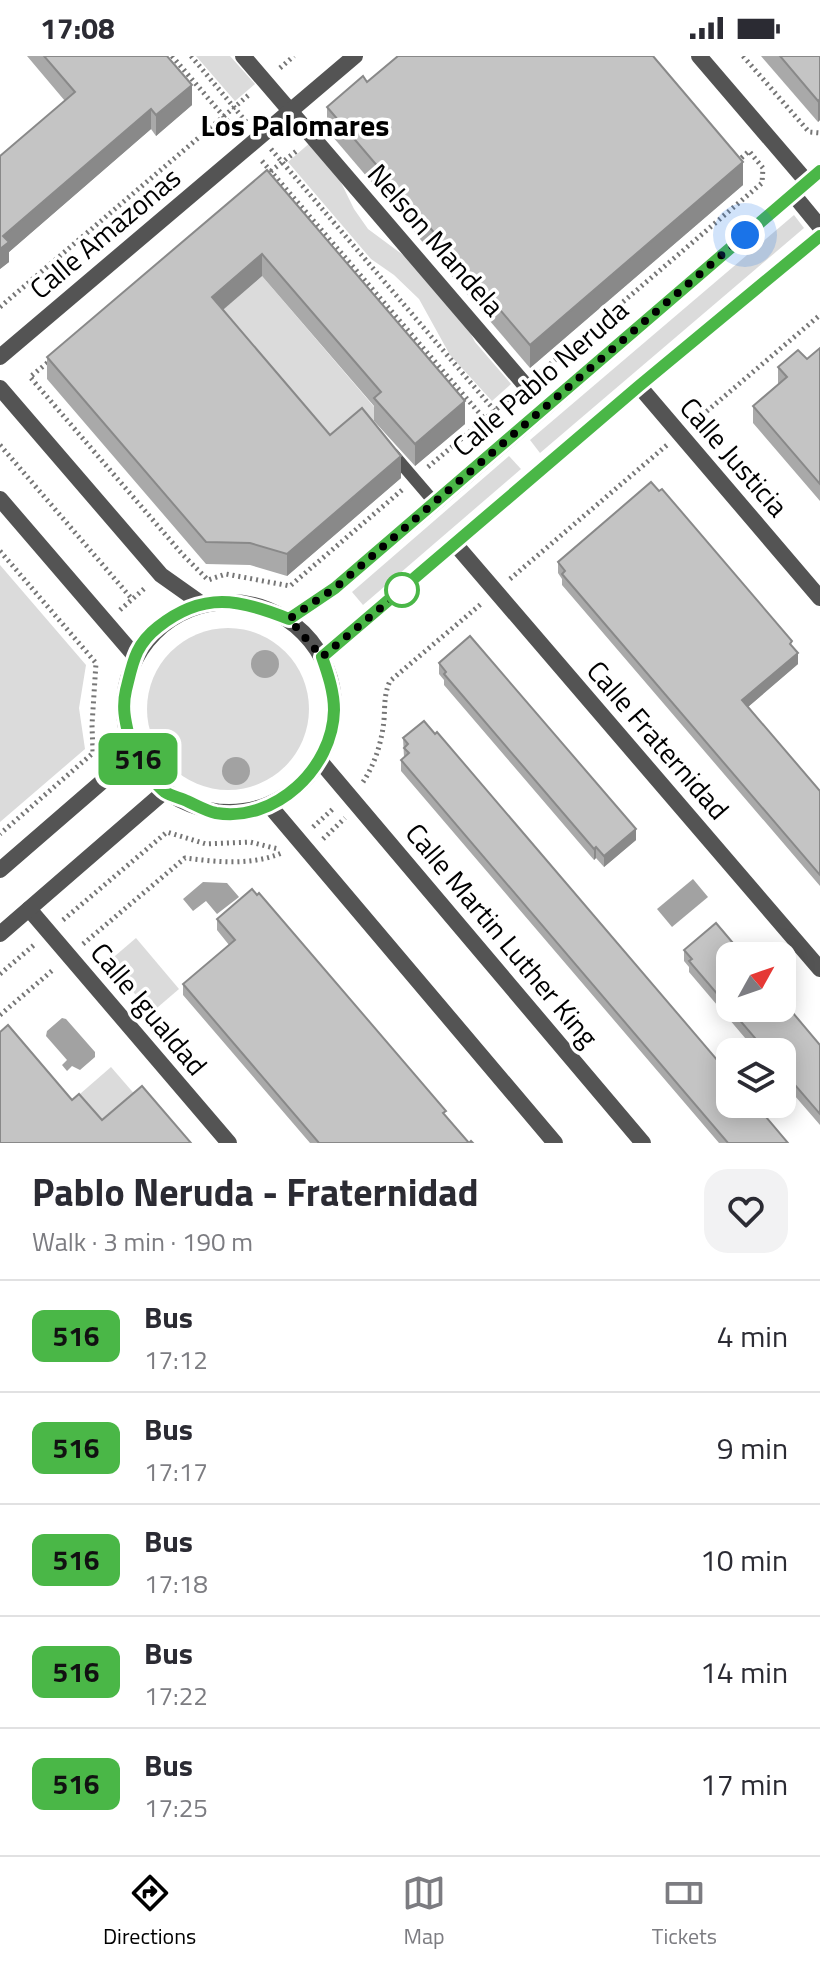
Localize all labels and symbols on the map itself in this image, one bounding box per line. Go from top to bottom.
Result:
district label: Los Palomares [201,102,389,148]
street label: Nelson Mandela [358,154,515,326]
street label: Calle Amazonas [20,156,190,309]
your location [725,215,765,255]
street label: Calle Pablo Neruda [442,289,637,466]
street label: Calle Justicia [670,387,799,526]
unlabelled marker [385,573,419,607]
street label: Calle Fraternidad [577,651,740,829]
line badge: 516 [92,733,184,785]
street label: Calle Martin Luther King [395,813,609,1056]
street label: Calle Igualdad [81,933,218,1085]
north arrow [716,942,796,1022]

